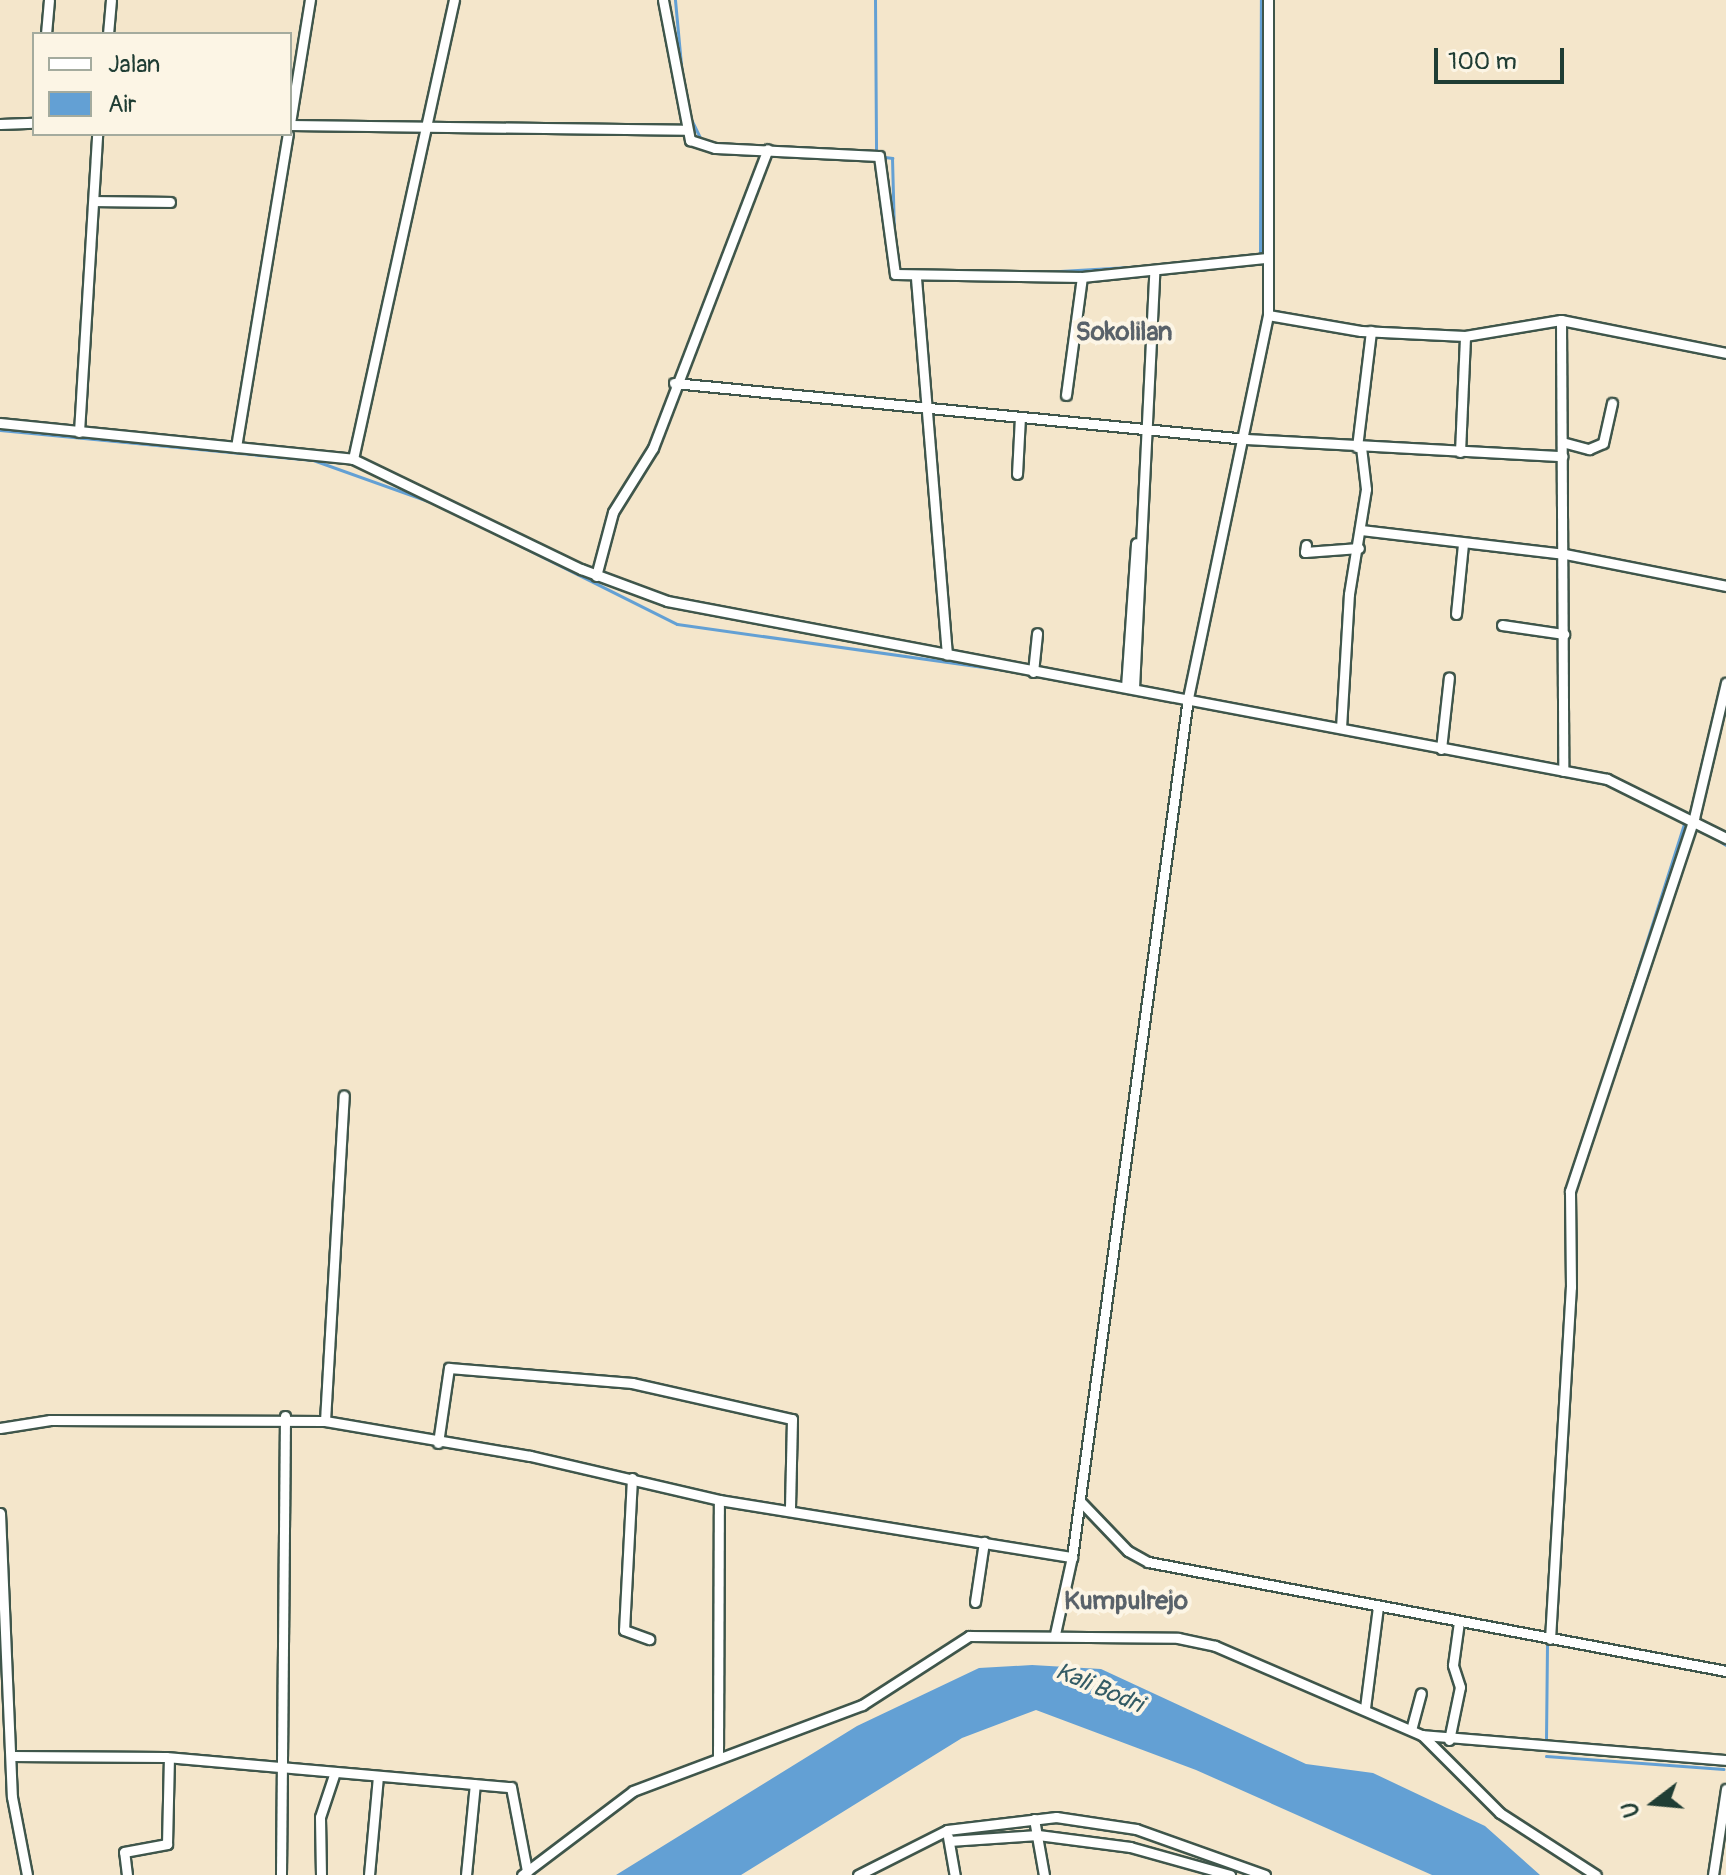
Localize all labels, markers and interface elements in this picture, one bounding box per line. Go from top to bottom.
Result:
legend [32,32,292,136]
scale bar [1438,32,1568,82]
text: 100 m [1448,47,1517,76]
text: Jalan [108,50,160,79]
text: Air [108,90,136,119]
district label: Sokolilan [1076,317,1172,349]
district label: Kumpulrejo [1064,1586,1188,1618]
water label: Kali Bodri [1051,1657,1147,1719]
north arrow [1614,1763,1694,1843]
text: U [1615,1799,1646,1820]

